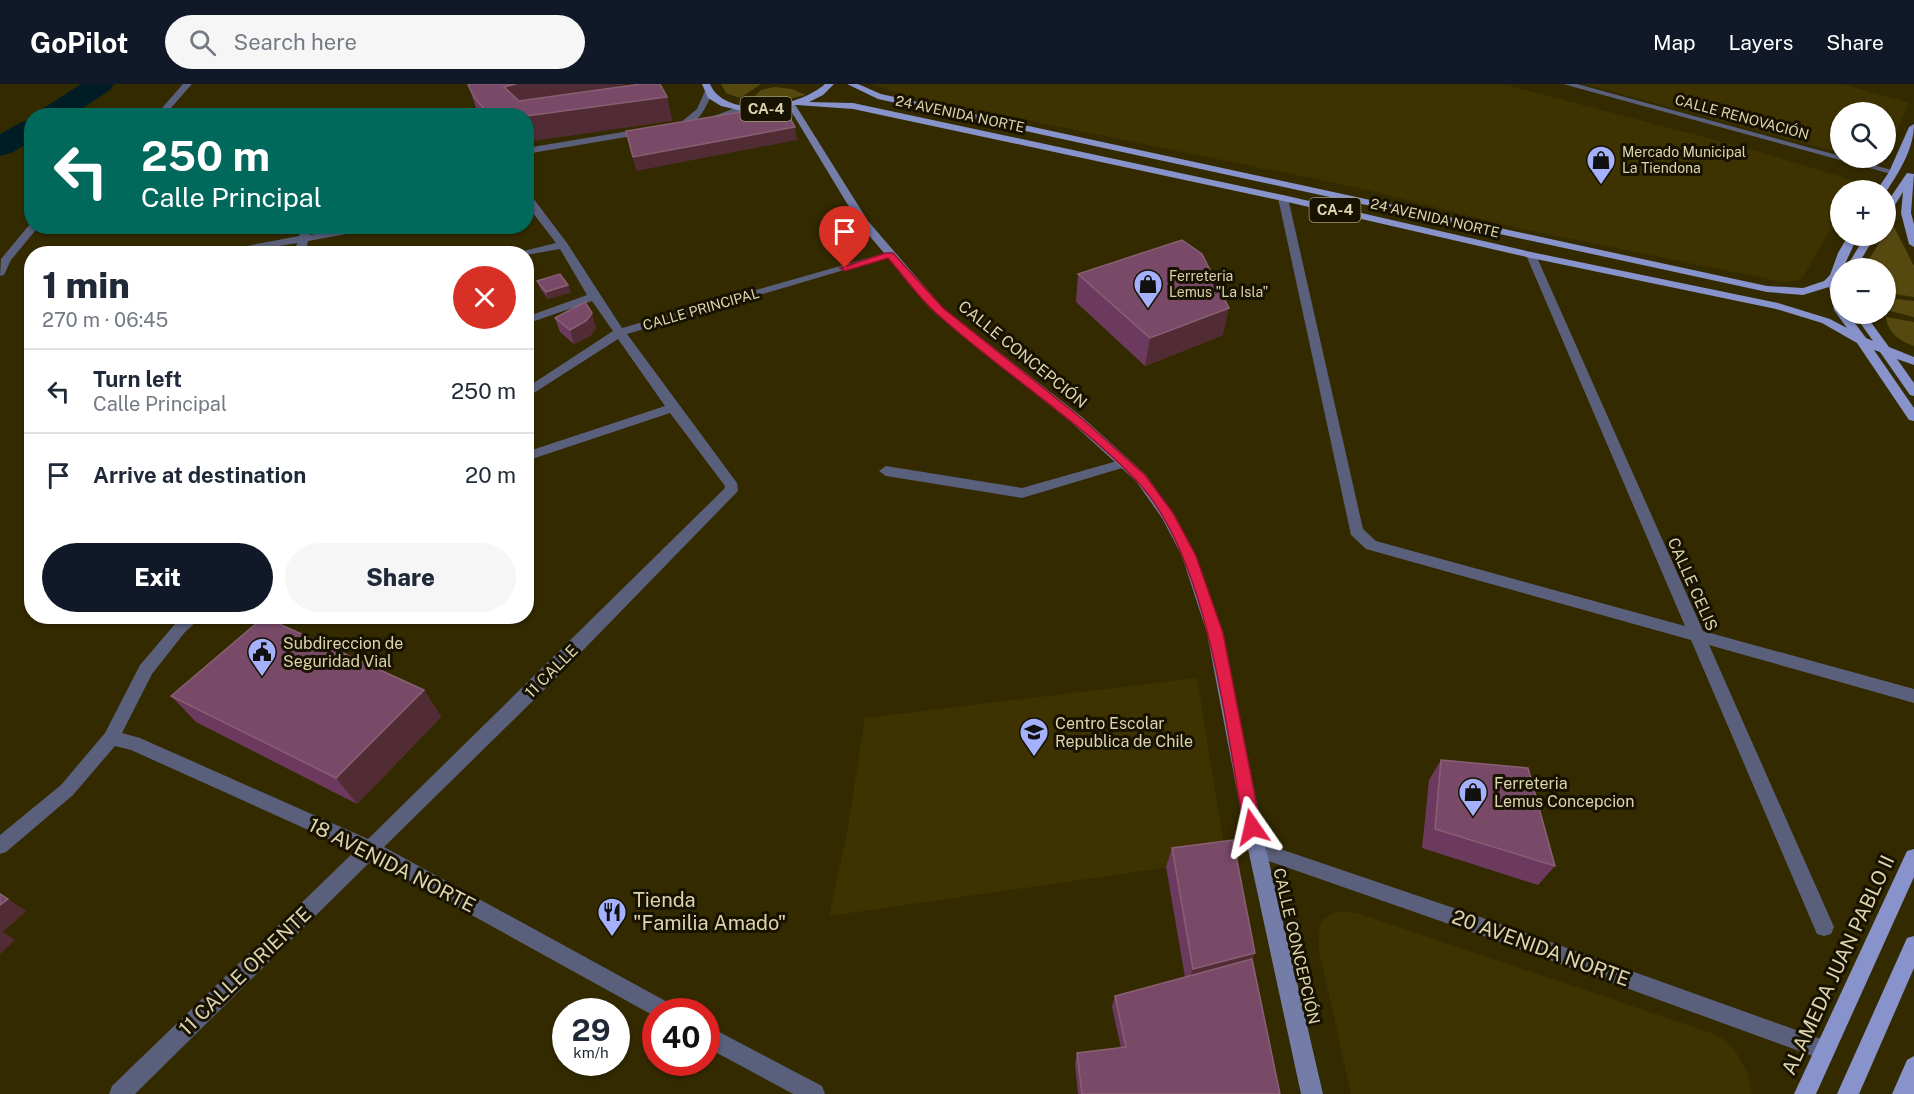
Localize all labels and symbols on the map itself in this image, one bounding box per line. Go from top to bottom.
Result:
street label: CALLE RENOVACIÓN [1673,89,1811,143]
street label: 24 AVENIDA NORTE [894,93,1026,135]
road number: CA-4 [740,97,792,121]
shop icon: Mercado Municipal La Tiendona [1585,144,1617,186]
place label: Mercado Municipal La Tiendona [1622,144,1746,176]
street label: 24 AVENIDA NORTE [1369,195,1501,241]
road number: CA-4 [1310,198,1360,222]
pin [819,206,870,268]
shop icon: Ferreteria Lemus "La Isla" [1132,268,1164,310]
place label: Ferreteria Lemus "La Isla" [1169,268,1269,300]
street label: CALLE PRINCIPAL [641,285,761,333]
street label: CALLE CONCEPCIÓN [955,296,1091,412]
street label: CALLE CELIS [1664,535,1722,634]
place label: Subdireccion de Seguridad Vial [283,634,403,671]
public building icon: Subdireccion de Seguridad Vial [246,636,278,678]
street label: 11 CALLE [521,641,582,702]
place label: Centro Escolar Republica de Chile [1055,714,1193,751]
school or university icon: Centro Escolar Republica de Chile [1018,716,1050,758]
place label: Ferreteria Lemus Concepcion [1494,774,1634,811]
shop icon: Ferreteria Lemus Concepcion [1457,776,1489,818]
position arrow [1220,795,1284,859]
street label: 18 AVENIDA NORTE [304,812,480,918]
street label: ALAMEDA JUAN PABLO II [1777,851,1899,1079]
street label: CALLE CONCEPCIÓN [1269,866,1325,1026]
place label: Tienda "Familia Amado" [633,888,786,935]
restaurant icon: Tienda "Familia Amado" [596,896,628,938]
street label: 11 CALLE ORIENTE [174,902,316,1040]
street label: 20 AVENIDA NORTE [1449,905,1633,991]
speed limit sign: 40 [642,998,720,1076]

